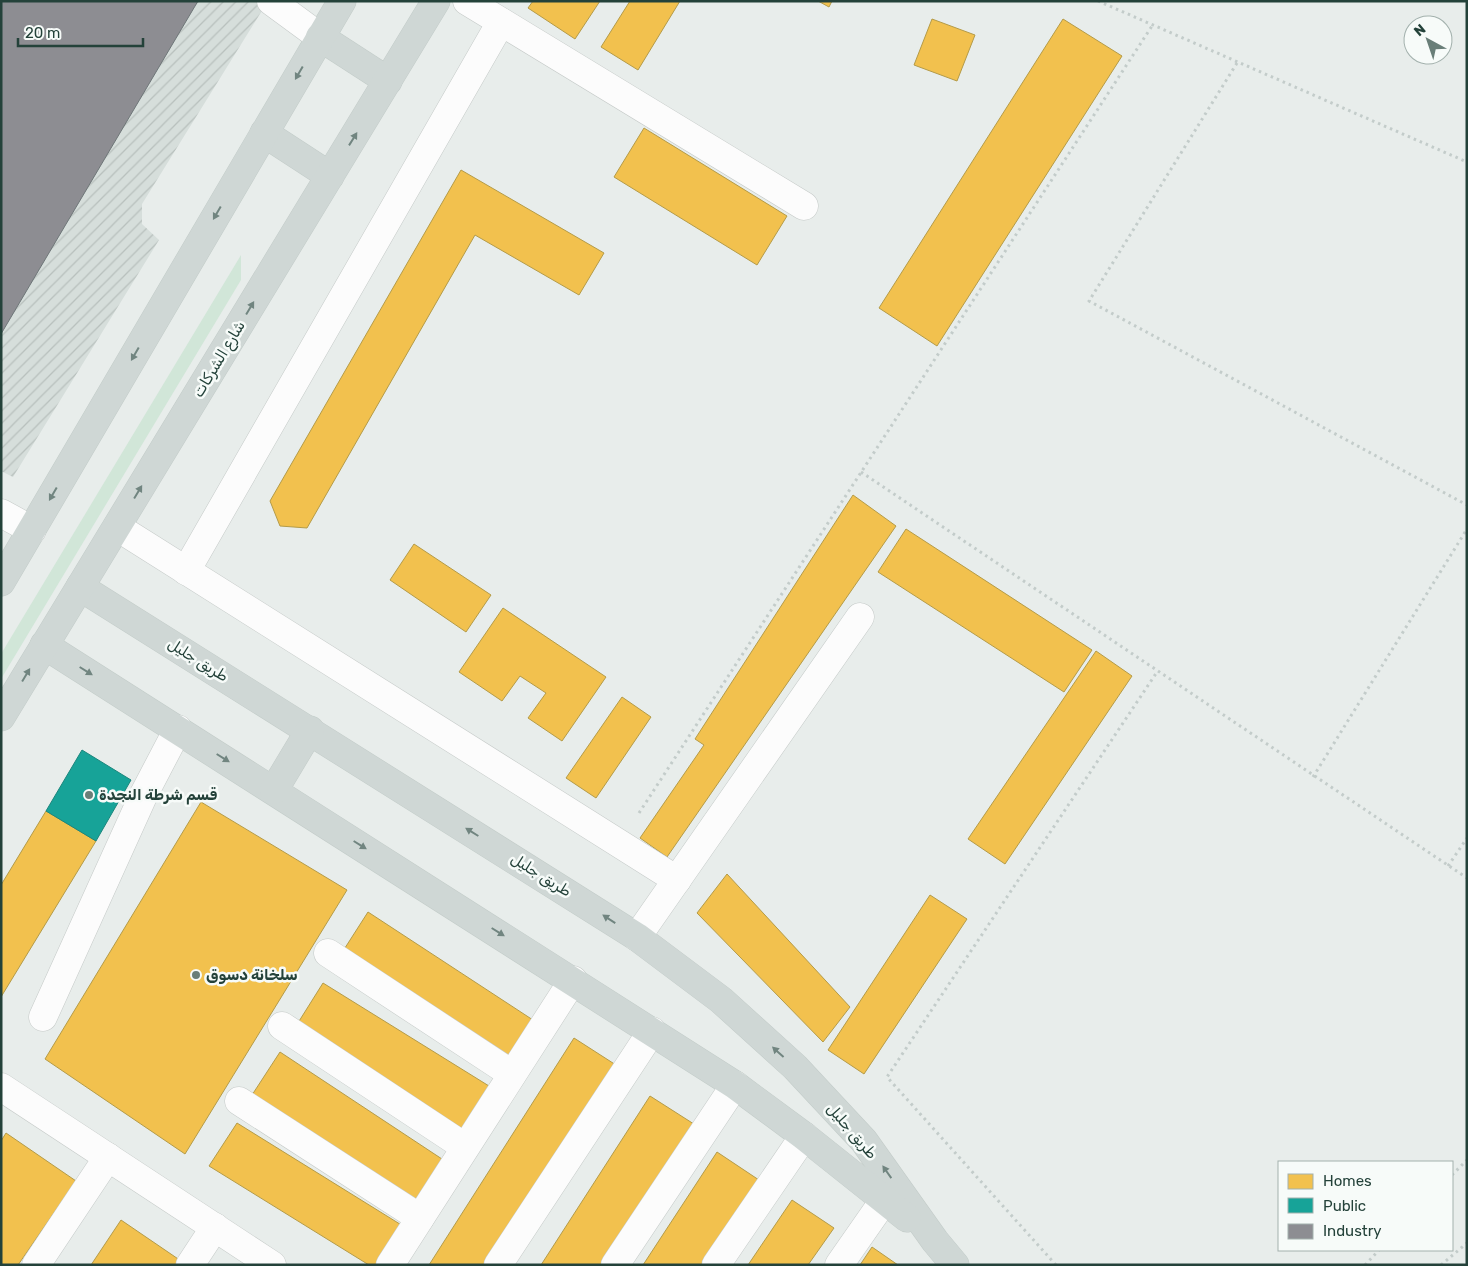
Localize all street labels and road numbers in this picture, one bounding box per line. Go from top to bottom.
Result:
street label: شارع الشركات [189,317,251,402]
street label: طريق جليل [165,634,231,686]
street label: طريق جليل [508,849,574,901]
street label: طريق جليل [823,1100,881,1162]

